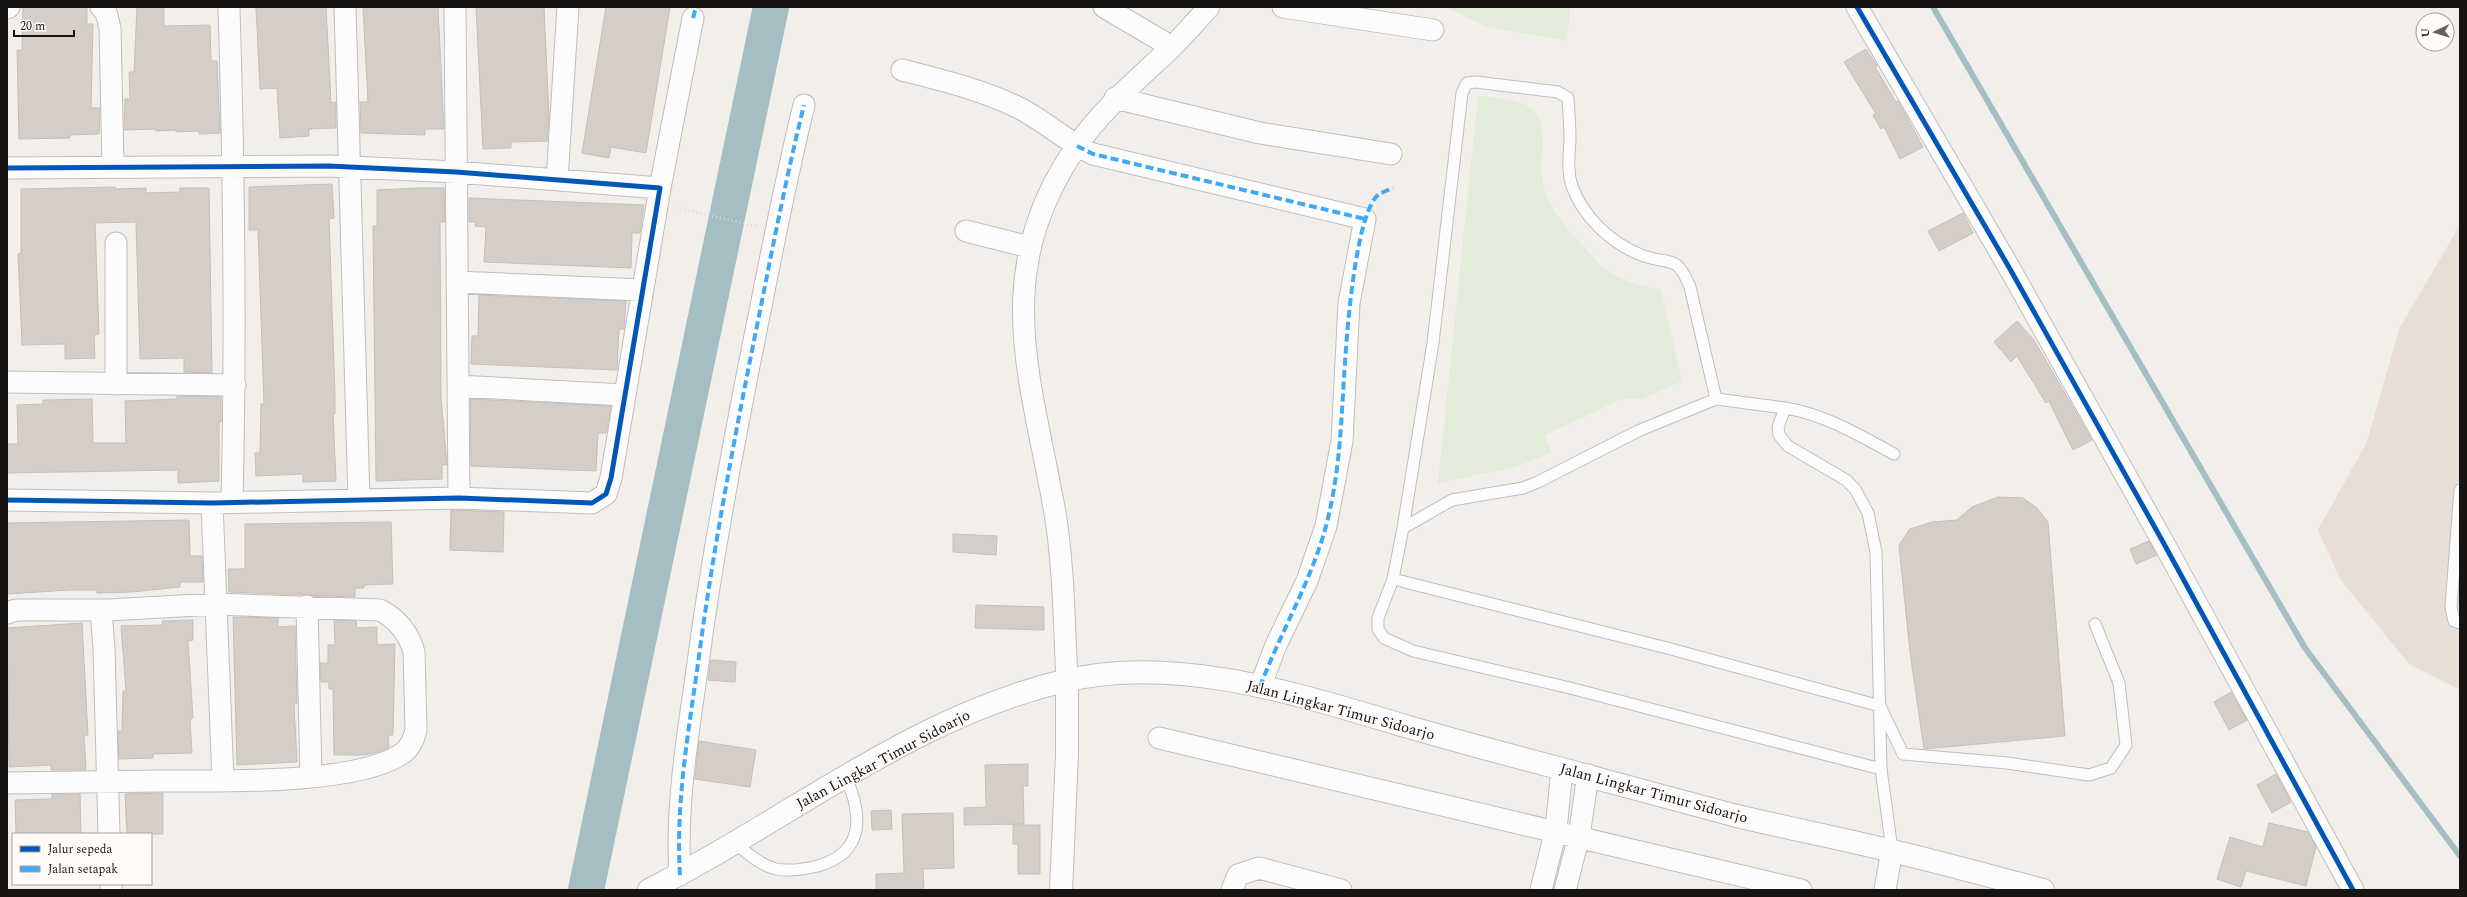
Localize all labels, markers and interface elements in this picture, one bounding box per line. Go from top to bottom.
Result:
scale bar [14,12,74,38]
north arrow [2415,12,2455,52]
text: 20 m [20,17,45,36]
text: U [2417,27,2434,38]
street label: Jalan Lingkar Timur Sidoarjo [1244,674,1438,747]
street label: Jalan Lingkar Timur Sidoarjo [792,704,974,815]
street label: Jalan Lingkar Timur Sidoarjo [1557,757,1751,830]
legend [12,833,152,885]
text: Jalur sepeda [48,840,113,859]
text: Jalan setapak [48,860,118,879]

